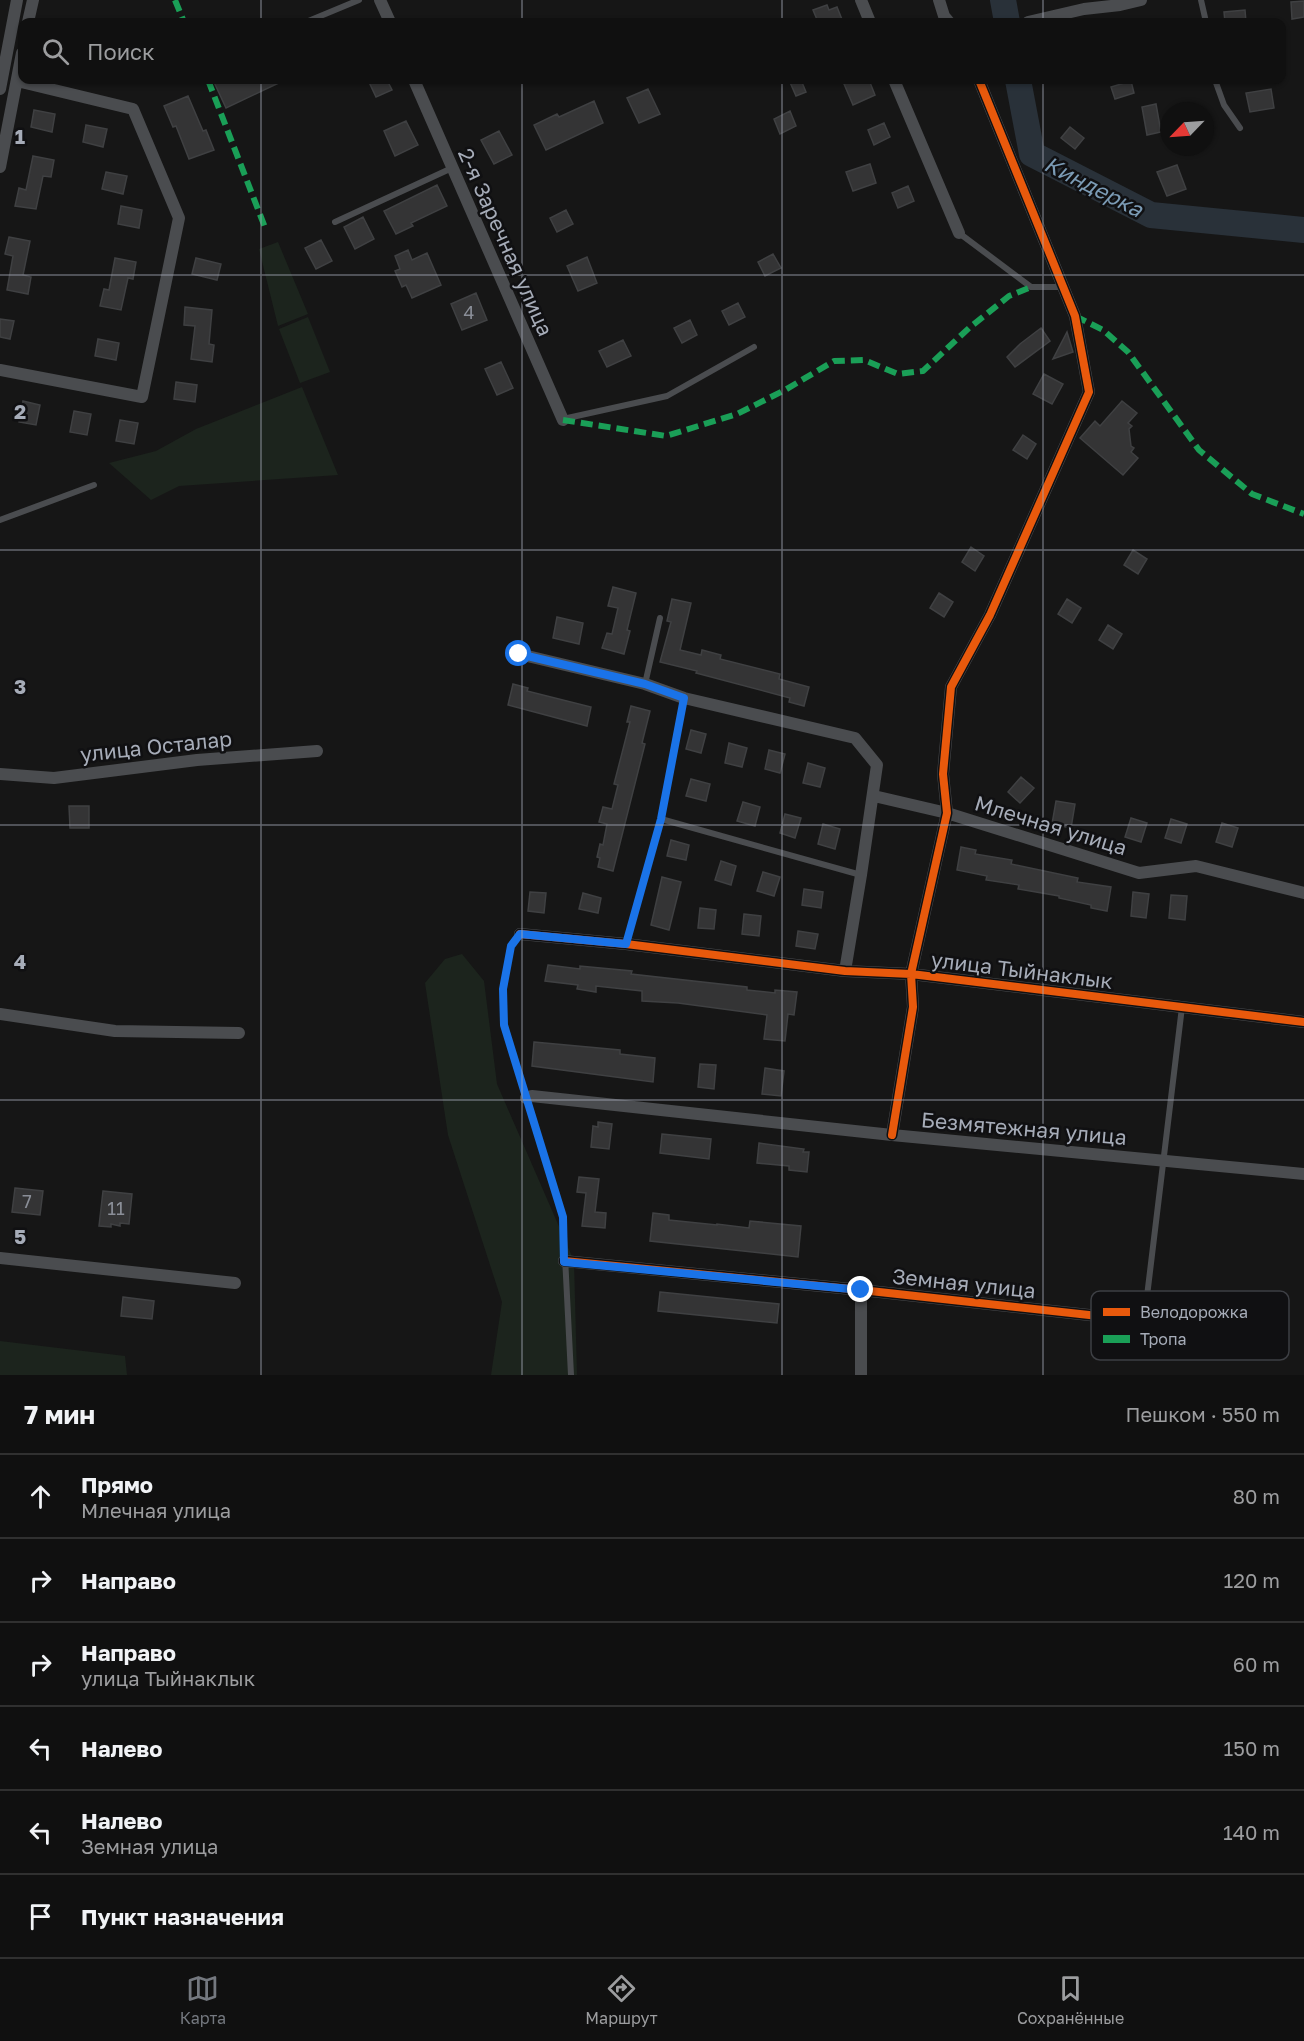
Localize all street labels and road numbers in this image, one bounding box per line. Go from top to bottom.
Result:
street label: 2-я Заречная улица [453,144,559,340]
street label: улица Осталар [79,725,233,767]
street label: Млечная улица [972,790,1130,860]
street label: улица Тыйнаклык [930,946,1114,994]
street label: Безмятежная улица [920,1106,1128,1150]
street label: Земная улица [891,1263,1037,1303]

